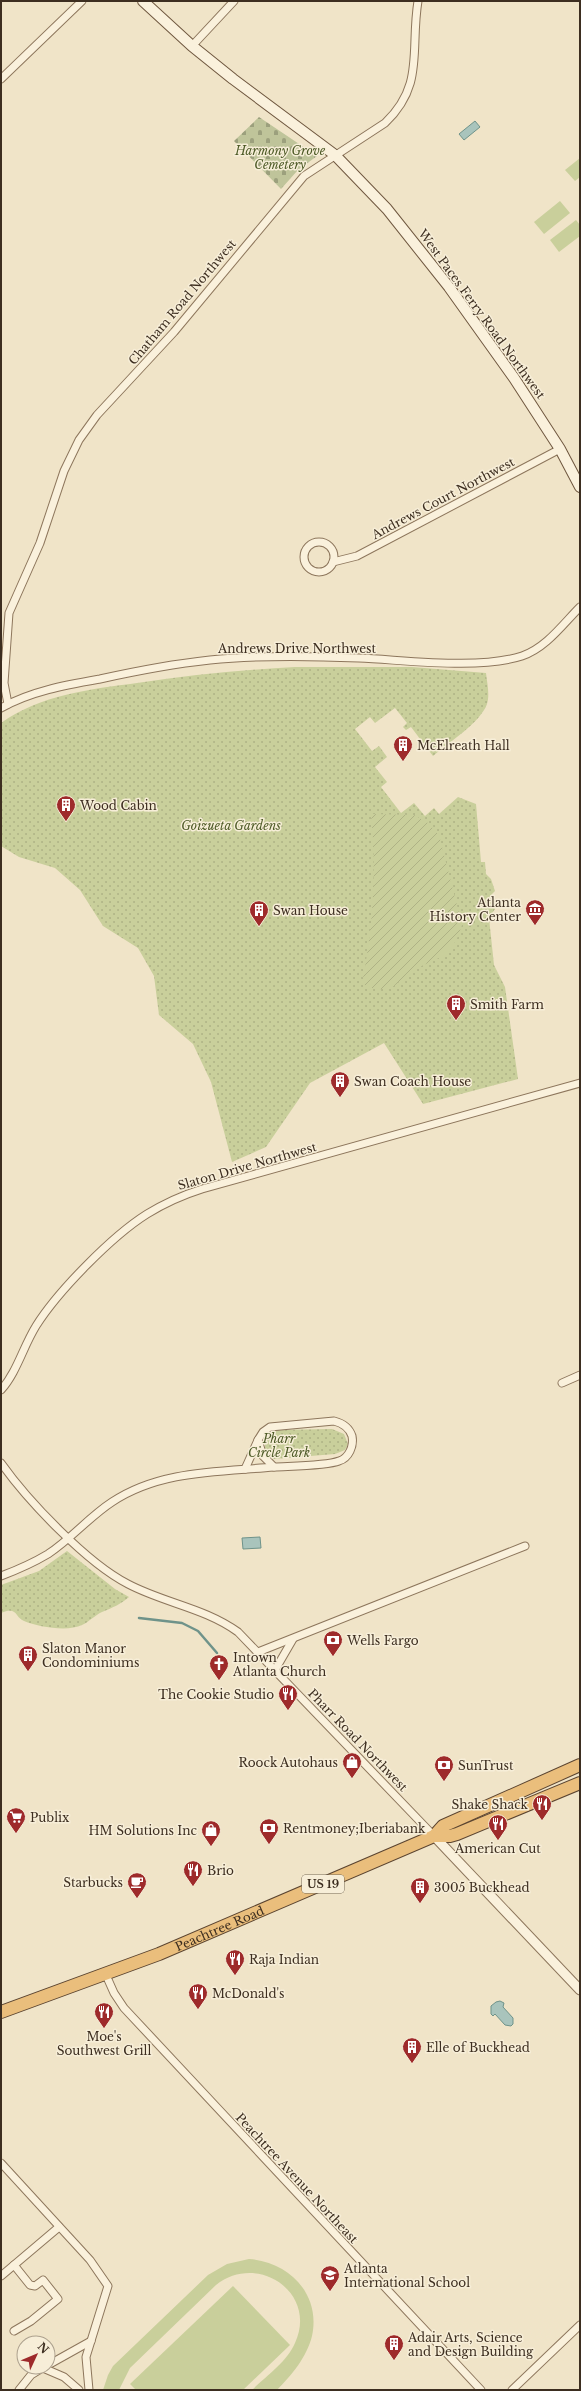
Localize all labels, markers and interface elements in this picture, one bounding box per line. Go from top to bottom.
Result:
park label: Harmony Grove Cemetery [234,143,326,172]
street label: West Paces Ferry Road Northwest [415,225,549,402]
street label: Chatham Road Northwest [125,236,239,368]
street label: Andrews Court Northwest [368,454,517,543]
street label: Andrews Drive Northwest [217,641,377,656]
building icon: McElreath Hall [392,734,414,762]
place label: McElreath Hall [417,738,510,753]
building icon: Wood Cabin [55,794,77,822]
place label: Wood Cabin [79,798,157,813]
park label: Goizueta Gardens [181,818,281,833]
place label: Atlanta History Center [430,895,521,924]
museum icon: Atlanta History Center [524,898,546,926]
building icon: Swan House [248,899,270,927]
place label: Swan House [273,903,348,918]
building icon: Smith Farm [445,993,467,1021]
place label: Smith Farm [470,997,544,1012]
building icon: Swan Coach House [329,1070,351,1098]
place label: Swan Coach House [354,1074,471,1089]
street label: Slaton Drive Northwest [176,1139,319,1193]
park label: Pharr Circle Park [248,1431,310,1460]
bank icon: Wells Fargo [322,1629,344,1657]
place label: Wells Fargo [346,1633,419,1648]
place label: Slaton Manor Condominiums [42,1641,139,1670]
building icon: Slaton Manor Condominiums [17,1644,39,1672]
place label: Intown Atlanta Church [232,1650,326,1679]
church icon: Intown Atlanta Church [208,1653,230,1681]
restaurant icon: The Cookie Studio [277,1683,299,1711]
street label: Pharr Road Northwest [305,1686,411,1795]
place label: The Cookie Studio [158,1687,274,1702]
shop icon: Roock Autohaus [341,1751,363,1779]
bank icon: SunTrust [433,1754,455,1782]
place label: Roock Autohaus [238,1755,338,1770]
place label: SunTrust [458,1758,514,1773]
restaurant icon: Shake Shack [531,1793,553,1821]
place label: Shake Shack [452,1797,529,1812]
supermarket icon: Publix [5,1806,27,1834]
place label: Publix [30,1810,70,1825]
restaurant icon: American Cut [487,1813,509,1841]
bank icon: Rentmoney;Iberiabank [258,1817,280,1845]
shop icon: HM Solutions Inc [200,1819,222,1847]
place label: Rentmoney;Iberiabank [283,1821,426,1836]
place label: HM Solutions Inc [89,1823,198,1838]
place label: American Cut [454,1841,541,1856]
restaurant icon: Brio [182,1859,204,1887]
place label: Brio [207,1863,234,1878]
cafe icon: Starbucks [126,1871,148,1899]
place label: Starbucks [63,1875,123,1890]
road number: US 19 [302,1875,344,1893]
building icon: 3005 Buckhead [409,1876,431,1904]
place label: 3005 Buckhead [434,1880,530,1895]
street label: Peachtree Road [173,1902,266,1954]
restaurant icon: Raja Indian [224,1948,246,1976]
place label: Raja Indian [249,1952,319,1967]
restaurant icon: McDonald's [187,1982,209,2010]
place label: McDonald's [212,1986,284,2001]
restaurant icon: Moe's Southwest Grill [93,2001,115,2029]
place label: Moe's Southwest Grill [57,2029,151,2058]
building icon: Elle of Buckhead [401,2036,423,2064]
place label: Elle of Buckhead [426,2040,530,2055]
street label: Peachtree Avenue Northeast [233,2110,362,2246]
place label: Atlanta International School [343,2261,470,2290]
school or university icon: Atlanta International School [319,2264,341,2292]
place label: Adair Arts, Science and Design Building [407,2330,534,2359]
building icon: Adair Arts, Science and Design Building [383,2333,405,2361]
north arrow [16,2335,56,2375]
text: N [35,2339,52,2357]

